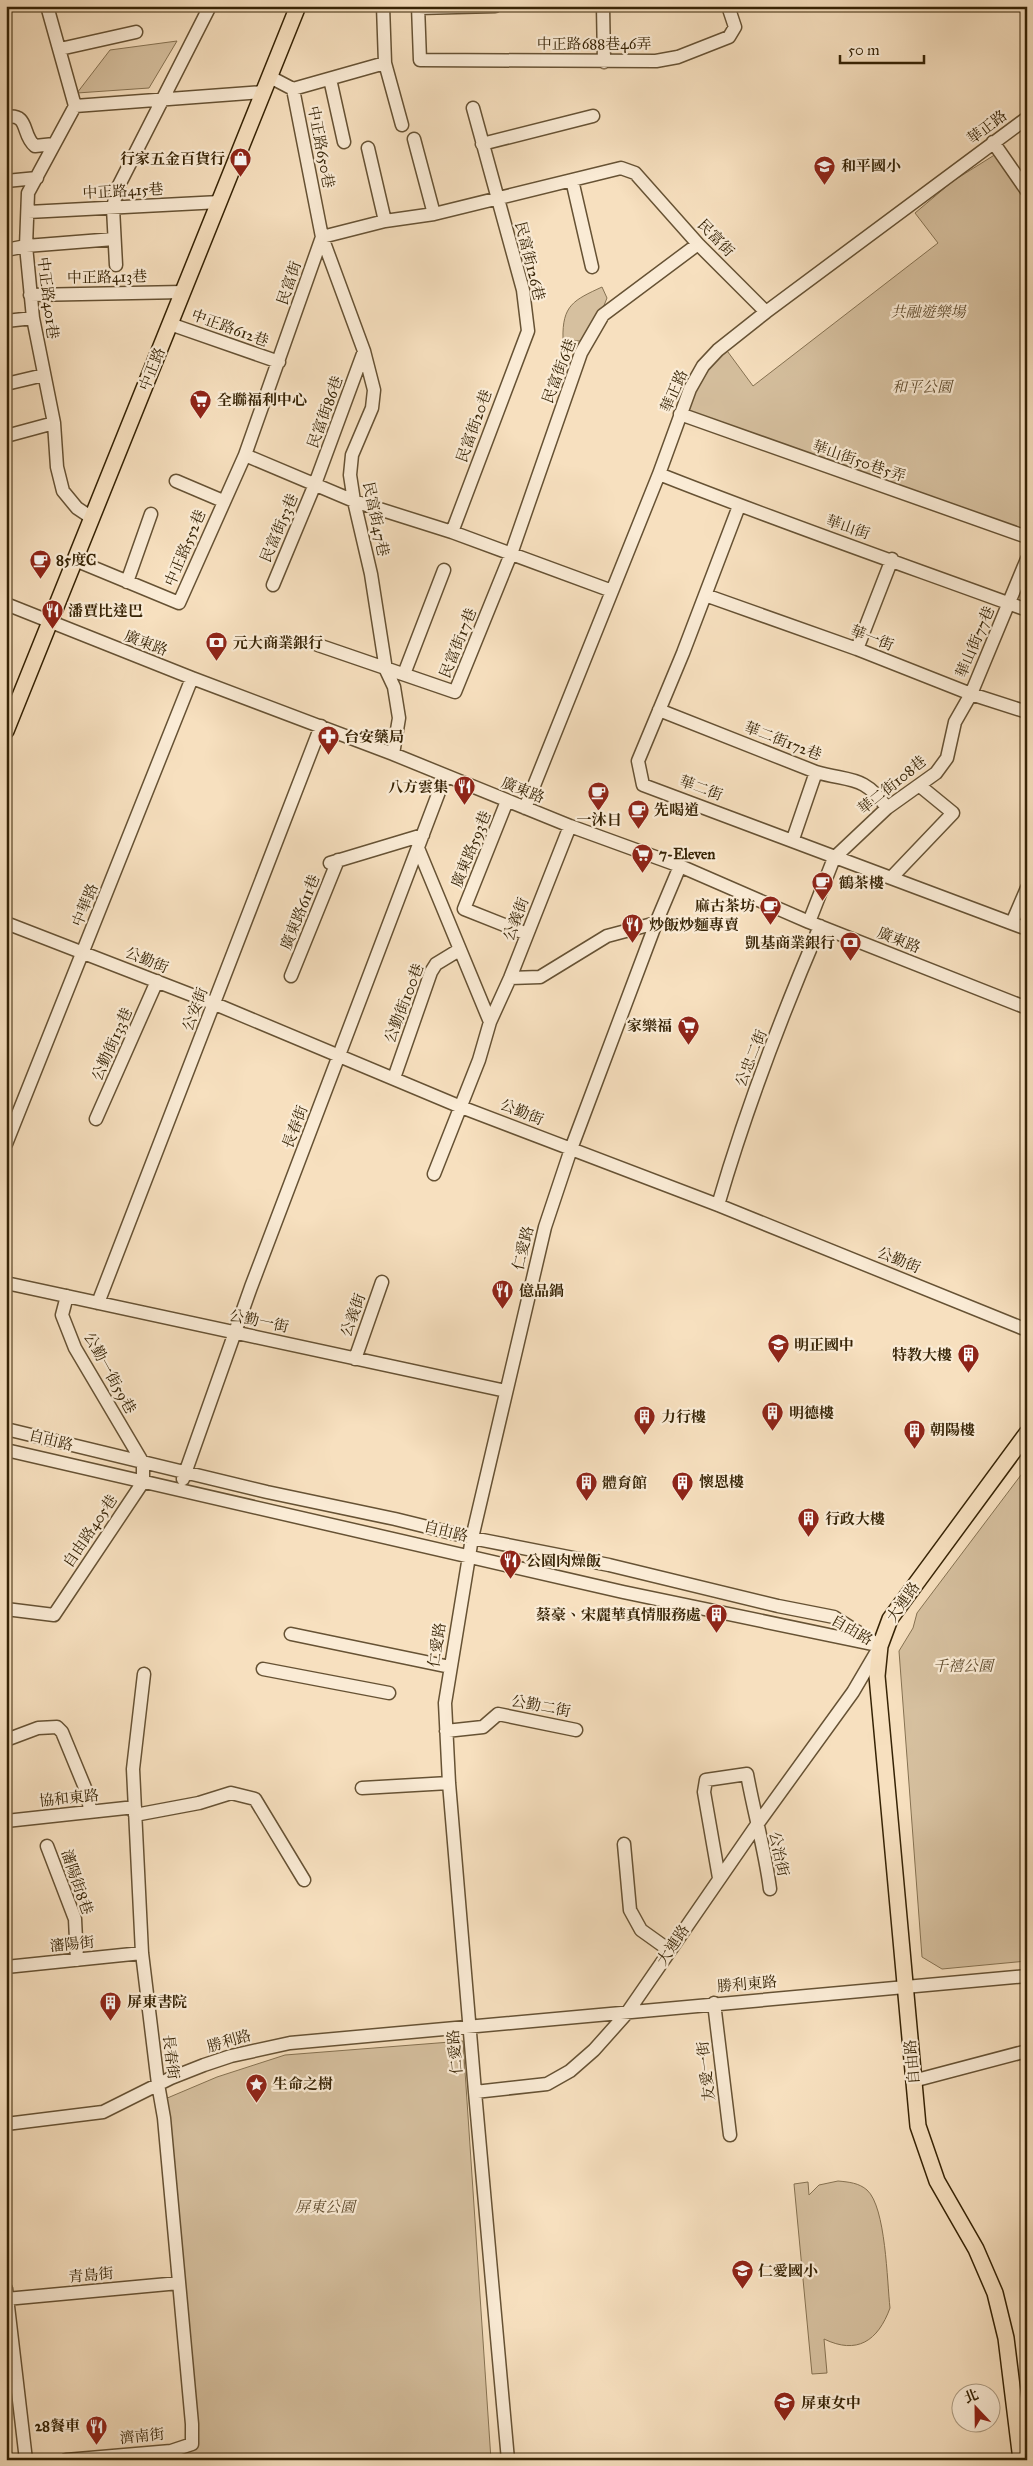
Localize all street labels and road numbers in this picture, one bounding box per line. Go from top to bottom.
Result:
street label: 中正路688巷46弄 [537,35,651,53]
street label: 中正路650巷 [304,104,338,190]
street label: 華正路 [964,106,1010,148]
street label: 中正路415巷 [82,180,164,202]
street label: 民富街 [694,216,738,260]
street label: 民富街126巷 [511,220,549,302]
street label: 中正路401巷 [34,256,62,340]
street label: 民富街 [273,259,305,307]
street label: 中正路413巷 [67,267,147,287]
street label: 中正路612巷 [189,306,271,350]
street label: 民富街6巷 [538,336,580,406]
street label: 中正路 [135,345,169,393]
street label: 華正路 [657,367,691,415]
street label: 民富街86巷 [304,373,346,451]
street label: 民富街20巷 [453,387,495,465]
street label: 華山街50巷5弄 [810,437,908,485]
street label: 民富街47巷 [359,480,393,558]
street label: 民富街53巷 [256,491,302,565]
street label: 中正路552巷 [161,507,209,589]
street label: 華山街 [824,511,872,543]
street label: 華山街77巷 [952,603,998,681]
street label: 民富街17巷 [436,605,480,681]
street label: 華一街 [848,622,896,654]
street label: 廣東路 [122,627,170,659]
street label: 華二街172巷 [742,718,824,764]
street label: 華二街108巷 [854,752,930,818]
street label: 華二街 [677,772,725,804]
street label: 廣東路 [499,773,547,807]
street label: 廣東路593巷 [447,808,495,890]
street label: 廣東路611巷 [277,872,323,952]
street label: 中華路 [68,881,102,929]
street label: 公義街 [500,895,532,943]
street label: 廣東路 [875,923,923,957]
street label: 公勤街 [123,943,171,977]
street label: 公勤街100巷 [381,961,427,1045]
street label: 公安街 [179,985,211,1033]
street label: 公勤街133巷 [88,1005,136,1083]
street label: 公忠二街 [731,1027,771,1089]
street label: 公勤街 [498,1095,546,1129]
street label: 長春街 [279,1103,311,1151]
street label: 仁愛路 [509,1224,537,1272]
street label: 公勤街 [875,1243,923,1277]
street label: 公義街 [337,1291,369,1339]
street label: 公勤一街 [228,1306,290,1336]
street label: 公勤一街59巷 [80,1329,140,1417]
street label: 自由路 [27,1426,75,1454]
street label: 自由路405巷 [59,1491,121,1571]
street label: 自由路 [422,1517,470,1545]
street label: 大連路 [883,1578,923,1626]
street label: 自由路 [828,1611,876,1649]
street label: 仁愛路 [425,1621,449,1669]
street label: 公勤二街 [510,1691,572,1721]
street label: 協和東路 [38,1786,100,1810]
street label: 公治街 [766,1830,792,1878]
street label: 瀋陽街8巷 [57,1847,97,1917]
street label: 大連路 [653,1921,693,1969]
street label: 瀋陽街 [49,1933,95,1955]
street label: 勝利東路 [716,1972,778,1996]
street label: 勝利路 [205,2026,253,2056]
street label: 仁愛路 [444,2029,466,2075]
street label: 長春街 [159,2034,183,2080]
street label: 自由路 [901,2039,923,2085]
street label: 友愛一街 [693,2040,719,2102]
street label: 青島街 [68,2264,114,2286]
street label: 濟南街 [119,2425,165,2447]

